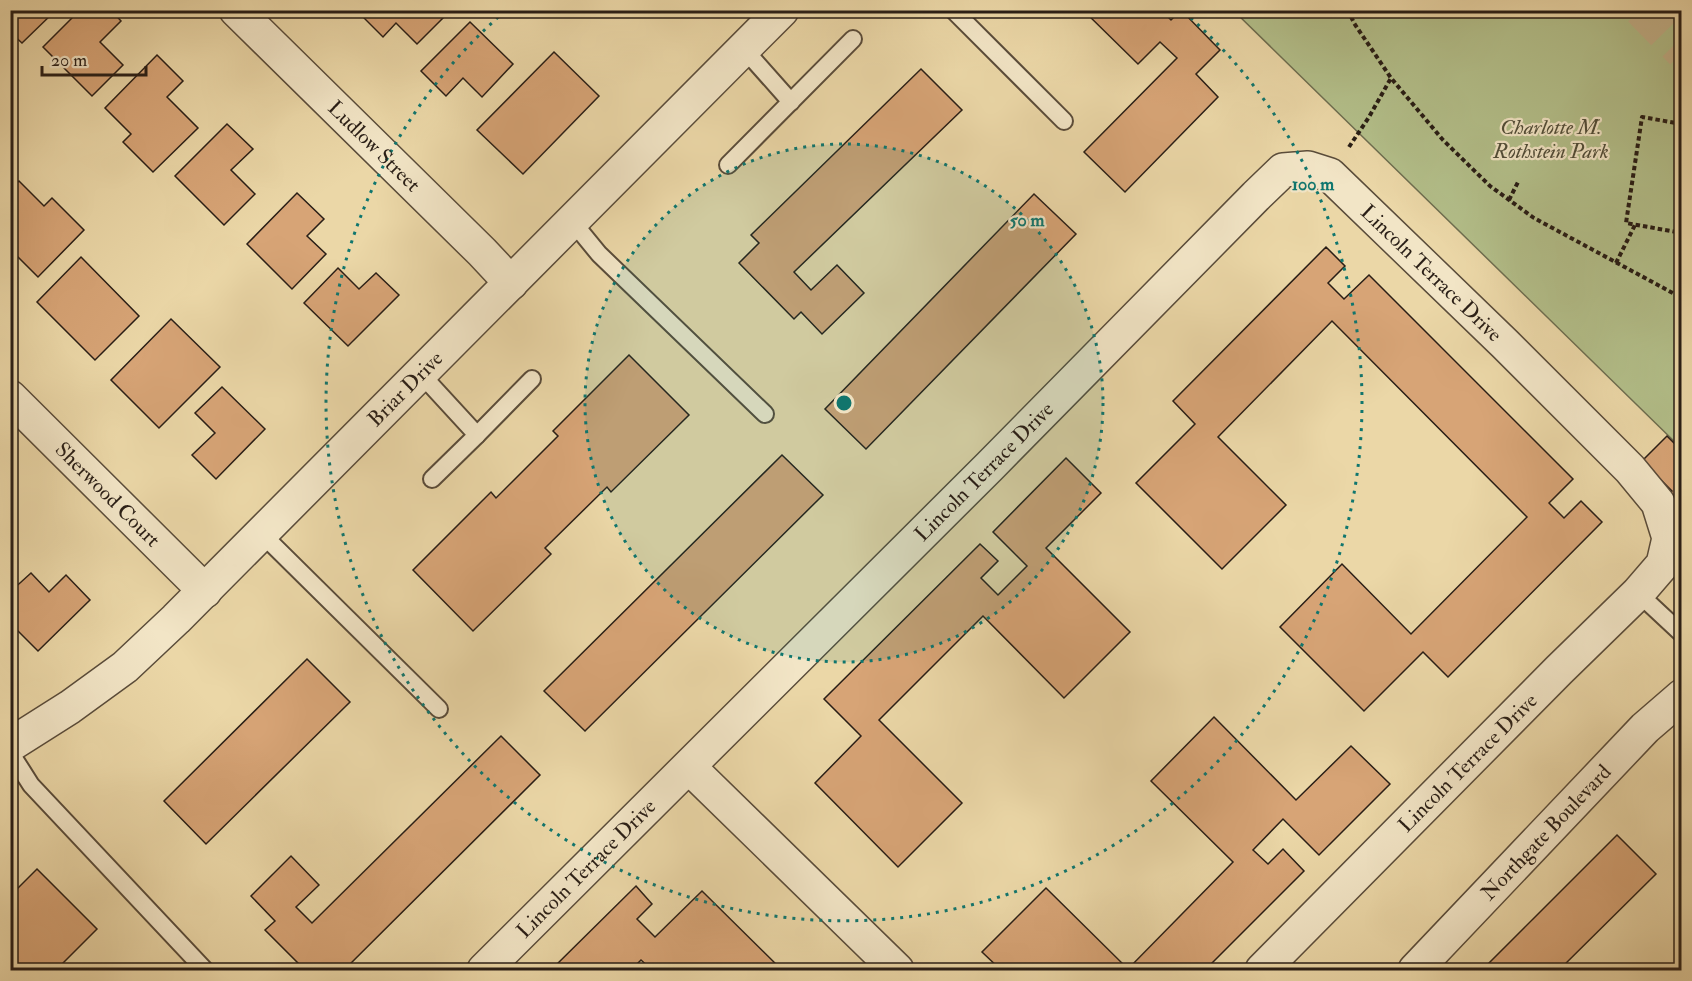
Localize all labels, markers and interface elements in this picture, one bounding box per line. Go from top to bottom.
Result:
scale bar [42,39,146,77]
text: 20 m [51,49,87,72]
street label: Ludlow Street [322,94,427,198]
park label: Charlotte M. Rothstein Park [1492,114,1609,165]
text: 100 m [1292,173,1335,196]
street label: Lincoln Terrace Drive [1355,199,1508,348]
text: 50 m [1010,209,1045,232]
street label: Briar Drive [362,345,449,432]
centre of rings [834,393,854,413]
street label: Lincoln Terrace Drive [909,396,1059,547]
street label: Sherwood Court [49,436,166,553]
street label: Lincoln Terrace Drive [1393,687,1544,838]
street label: Northgate Boulevard [1475,758,1617,906]
street label: Lincoln Terrace Drive [510,793,662,944]

